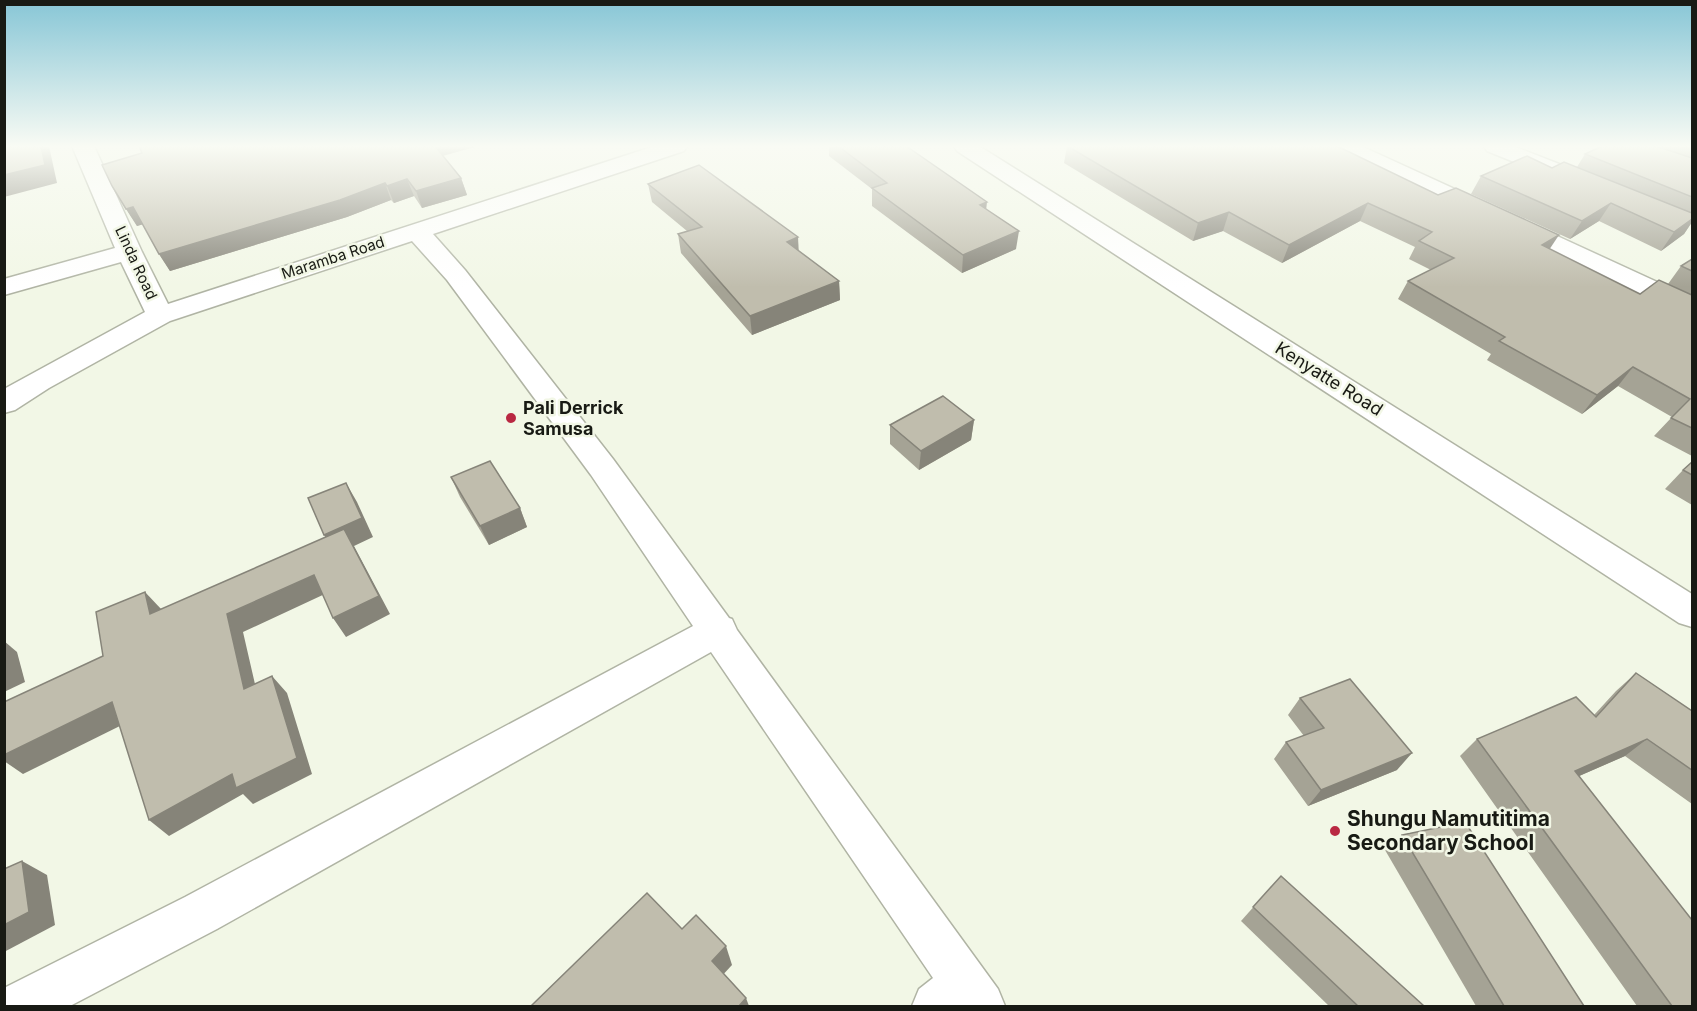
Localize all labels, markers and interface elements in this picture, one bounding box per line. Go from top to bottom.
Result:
street label: Linda Road [111,223,162,303]
street label: Maramba Road [279,232,387,283]
street label: Kenyatte Road [1272,337,1387,420]
place label: Pali Derrick Samusa [523,397,624,439]
marker: Pali Derrick Samusa [504,411,518,425]
place label: Shungu Namutitima Secondary School [1347,806,1550,855]
marker: Shungu Namutitima Secondary School [1328,824,1342,838]

